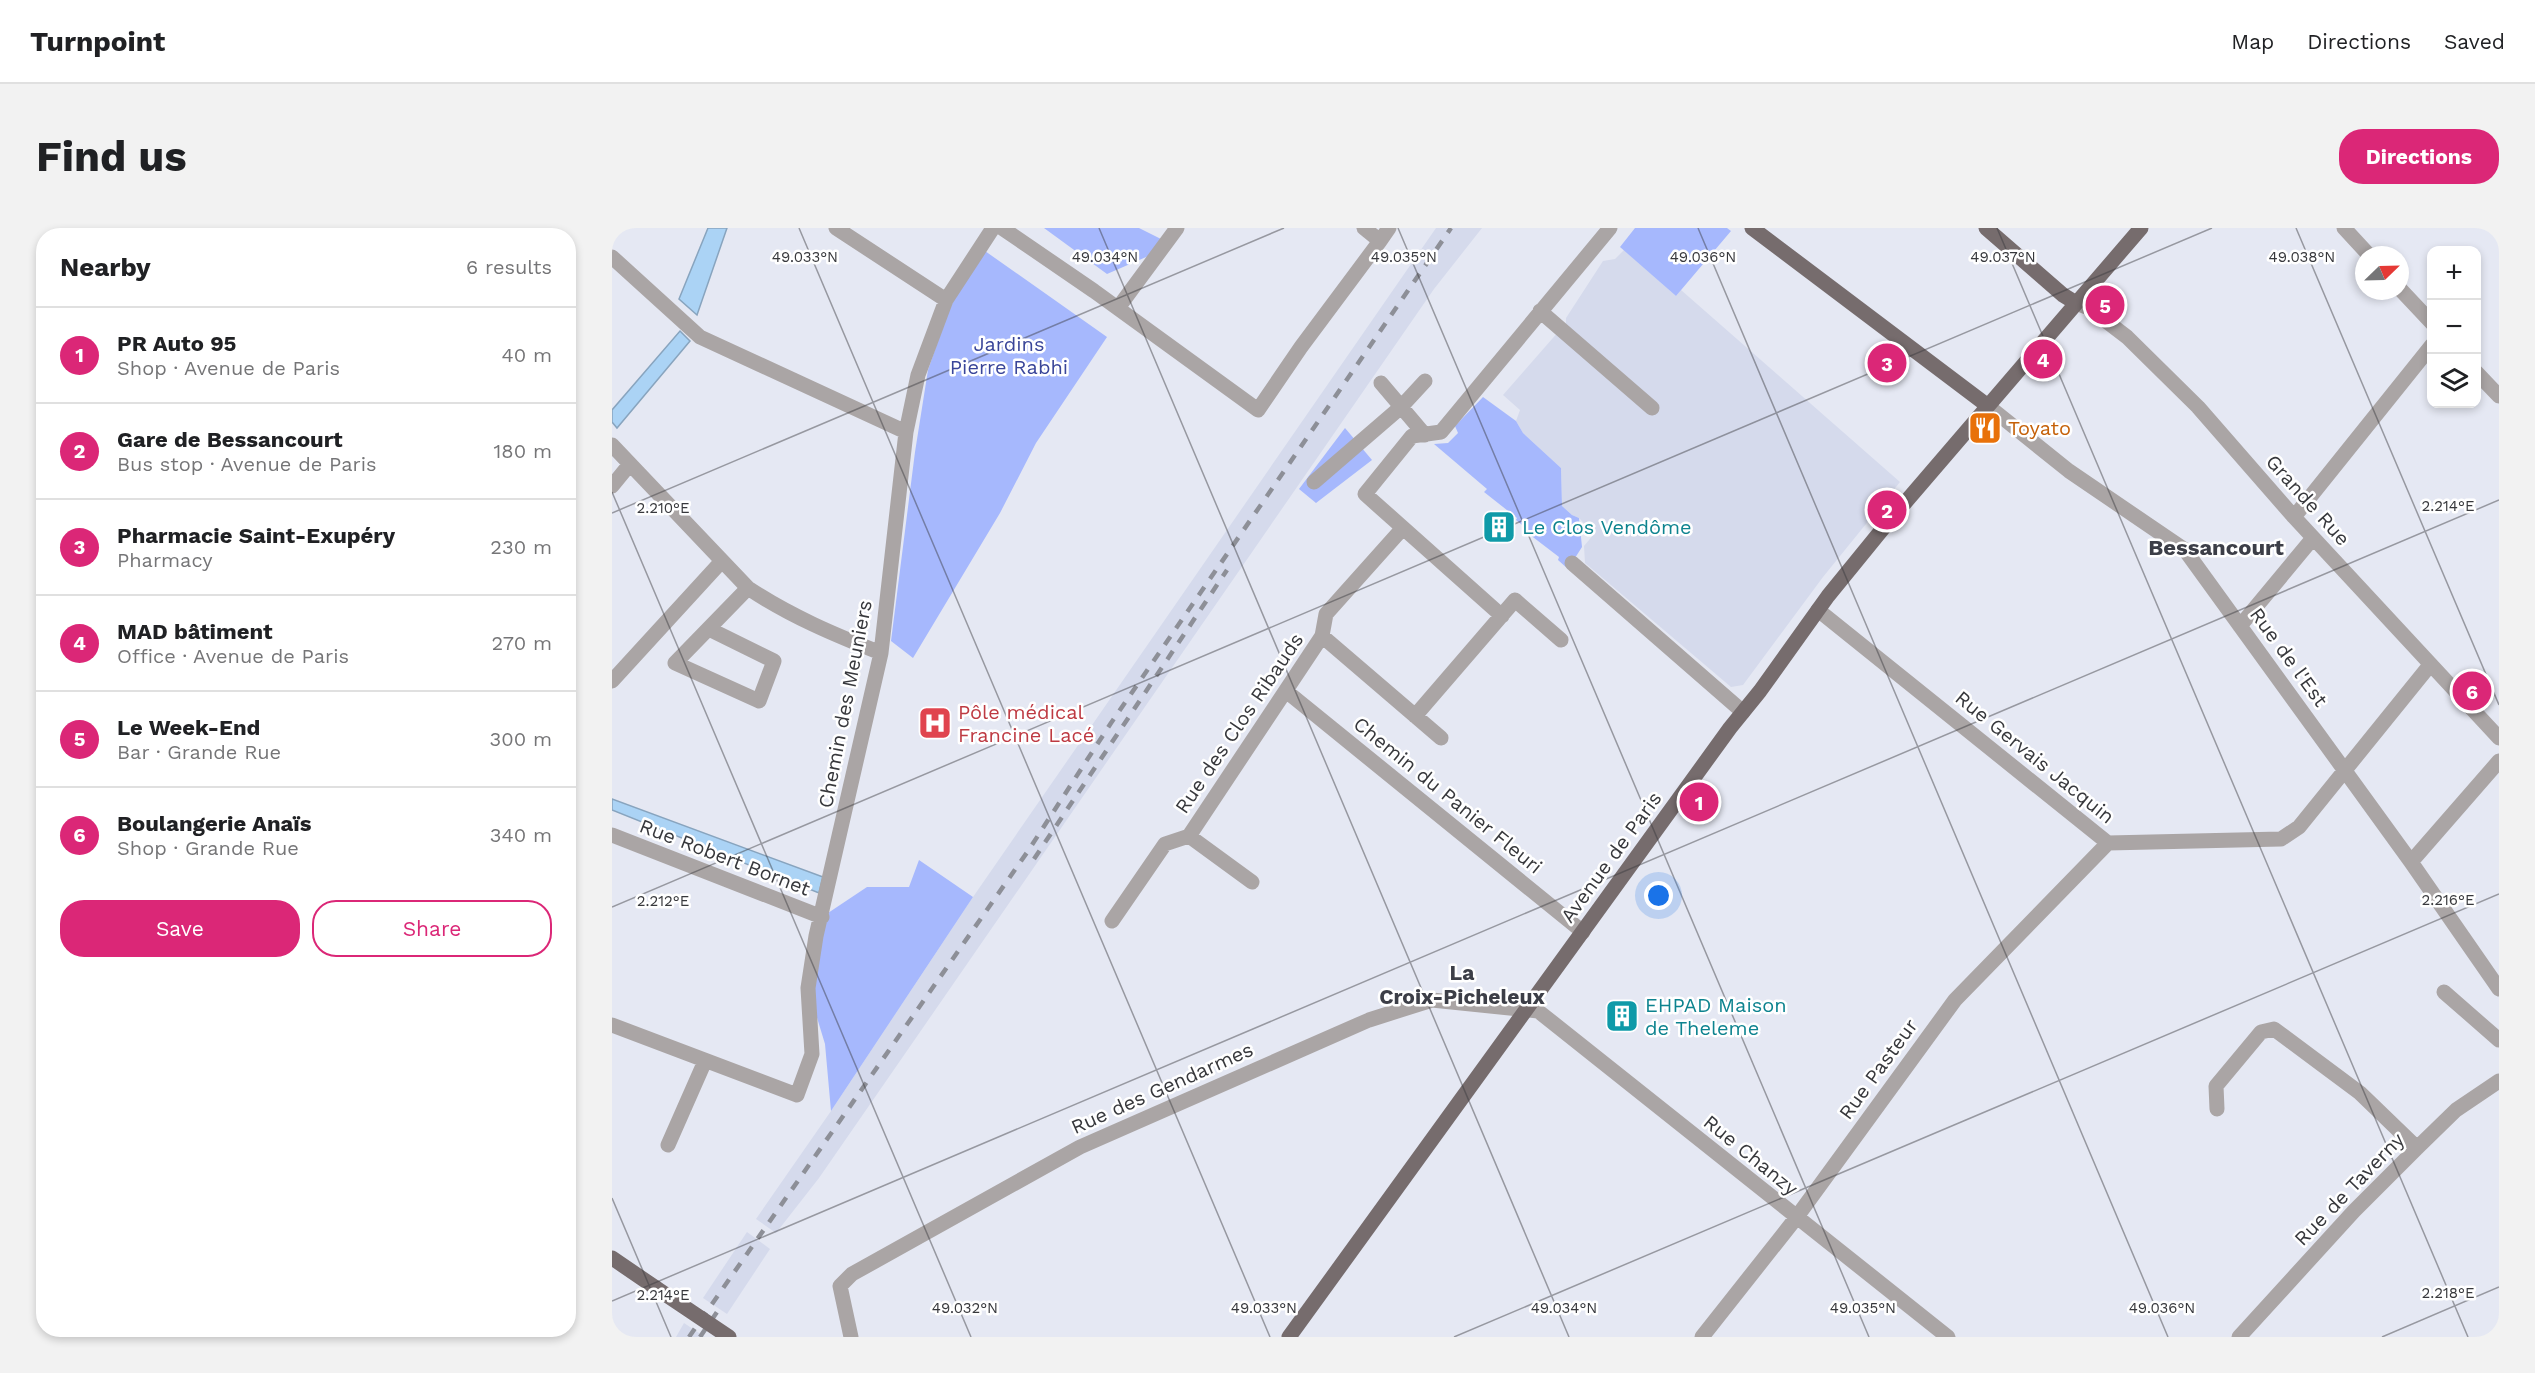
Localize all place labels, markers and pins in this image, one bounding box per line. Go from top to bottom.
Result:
pin: 5 [2086,282,2124,328]
pin: 4 [2024,336,2062,382]
pin: 3 [1868,340,1906,386]
restaurant icon: Toyato [1967,410,2003,446]
place label: Toyato [2008,416,2071,440]
pin: 2 [1868,488,1906,532]
building icon: Le Clos Vendôme [1481,509,1517,545]
place label: Le Clos Vendôme [1522,515,1692,539]
pin: 6 [2452,668,2492,714]
place label: Pôle médical Francine Lacé [958,700,1094,747]
hospital icon: Pôle médical Francine Lacé [917,705,953,741]
pin: 1 [1680,780,1718,824]
place label: EHPAD Maison de Theleme [1645,993,1787,1040]
building icon: EHPAD Maison de Theleme [1604,998,1640,1034]

